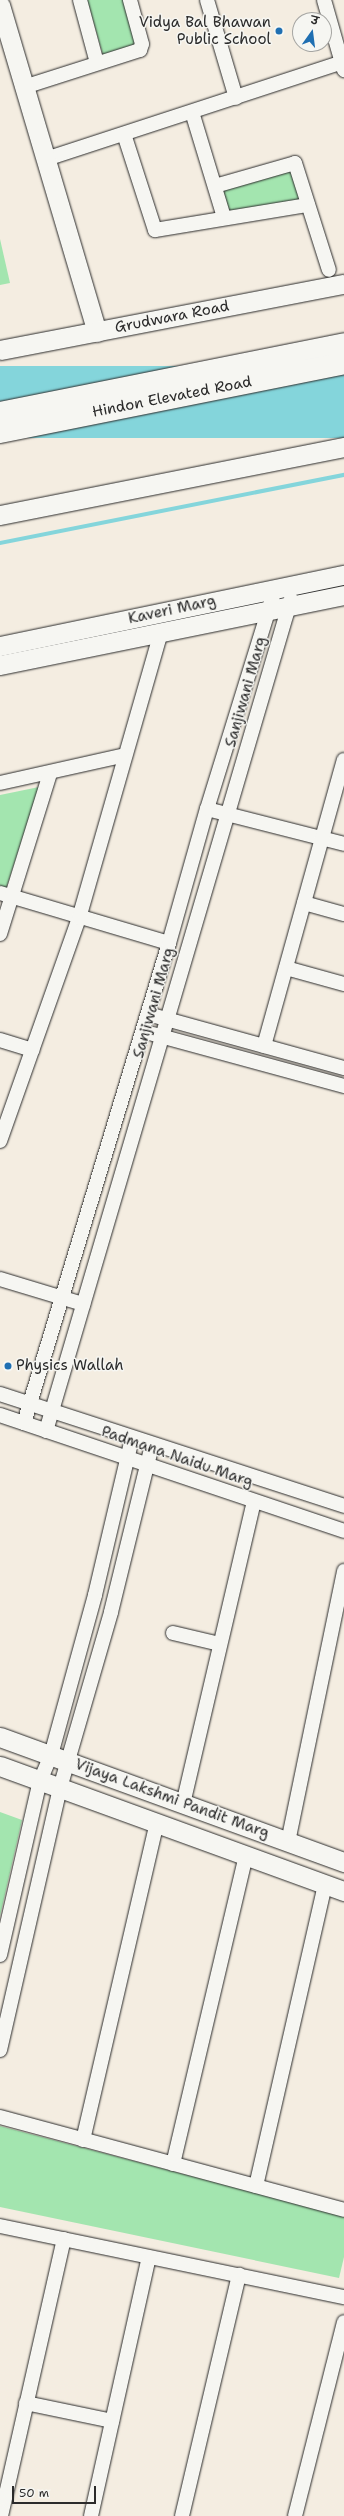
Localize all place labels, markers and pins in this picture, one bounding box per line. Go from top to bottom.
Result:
place label: Vidya Bal Bhawan Public School [139,13,271,48]
marker: Vidya Bal Bhawan Public School [274,26,284,36]
place label: Physics Wallah [16,1357,124,1375]
marker: Physics Wallah [3,1361,13,1371]

